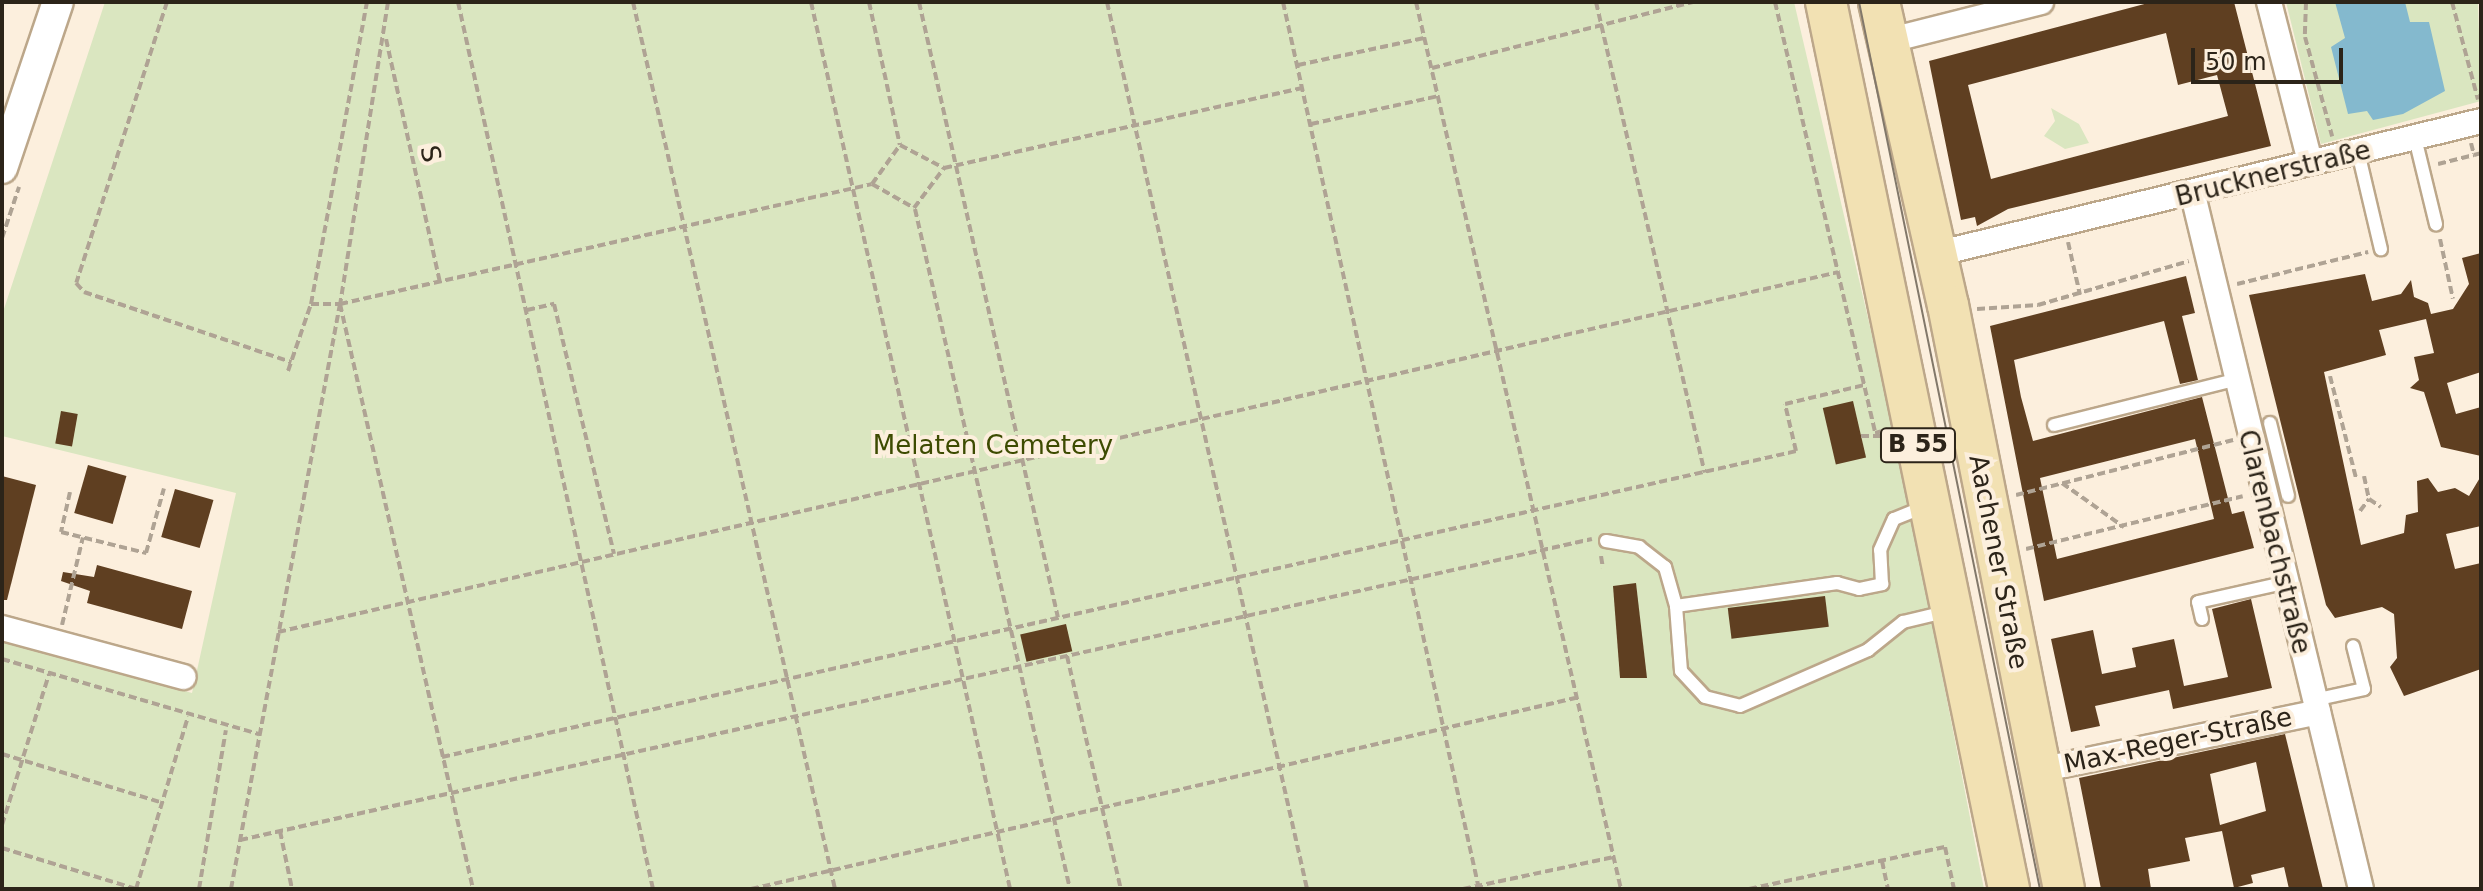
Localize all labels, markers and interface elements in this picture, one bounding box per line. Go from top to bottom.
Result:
scale bar [2195,32,2347,82]
text: 50 m [2205,48,2267,76]
street label: Brucknerstraße [2172,135,2374,213]
street label: S [413,142,447,166]
road number: B 55 [1878,425,1958,465]
street label: Clarenbachstraße [2231,427,2317,657]
park label: Melaten Cemetery [873,430,1113,462]
street label: Aachener Straße [1962,452,2034,672]
street label: Max-Reger-Straße [2061,702,2295,780]

